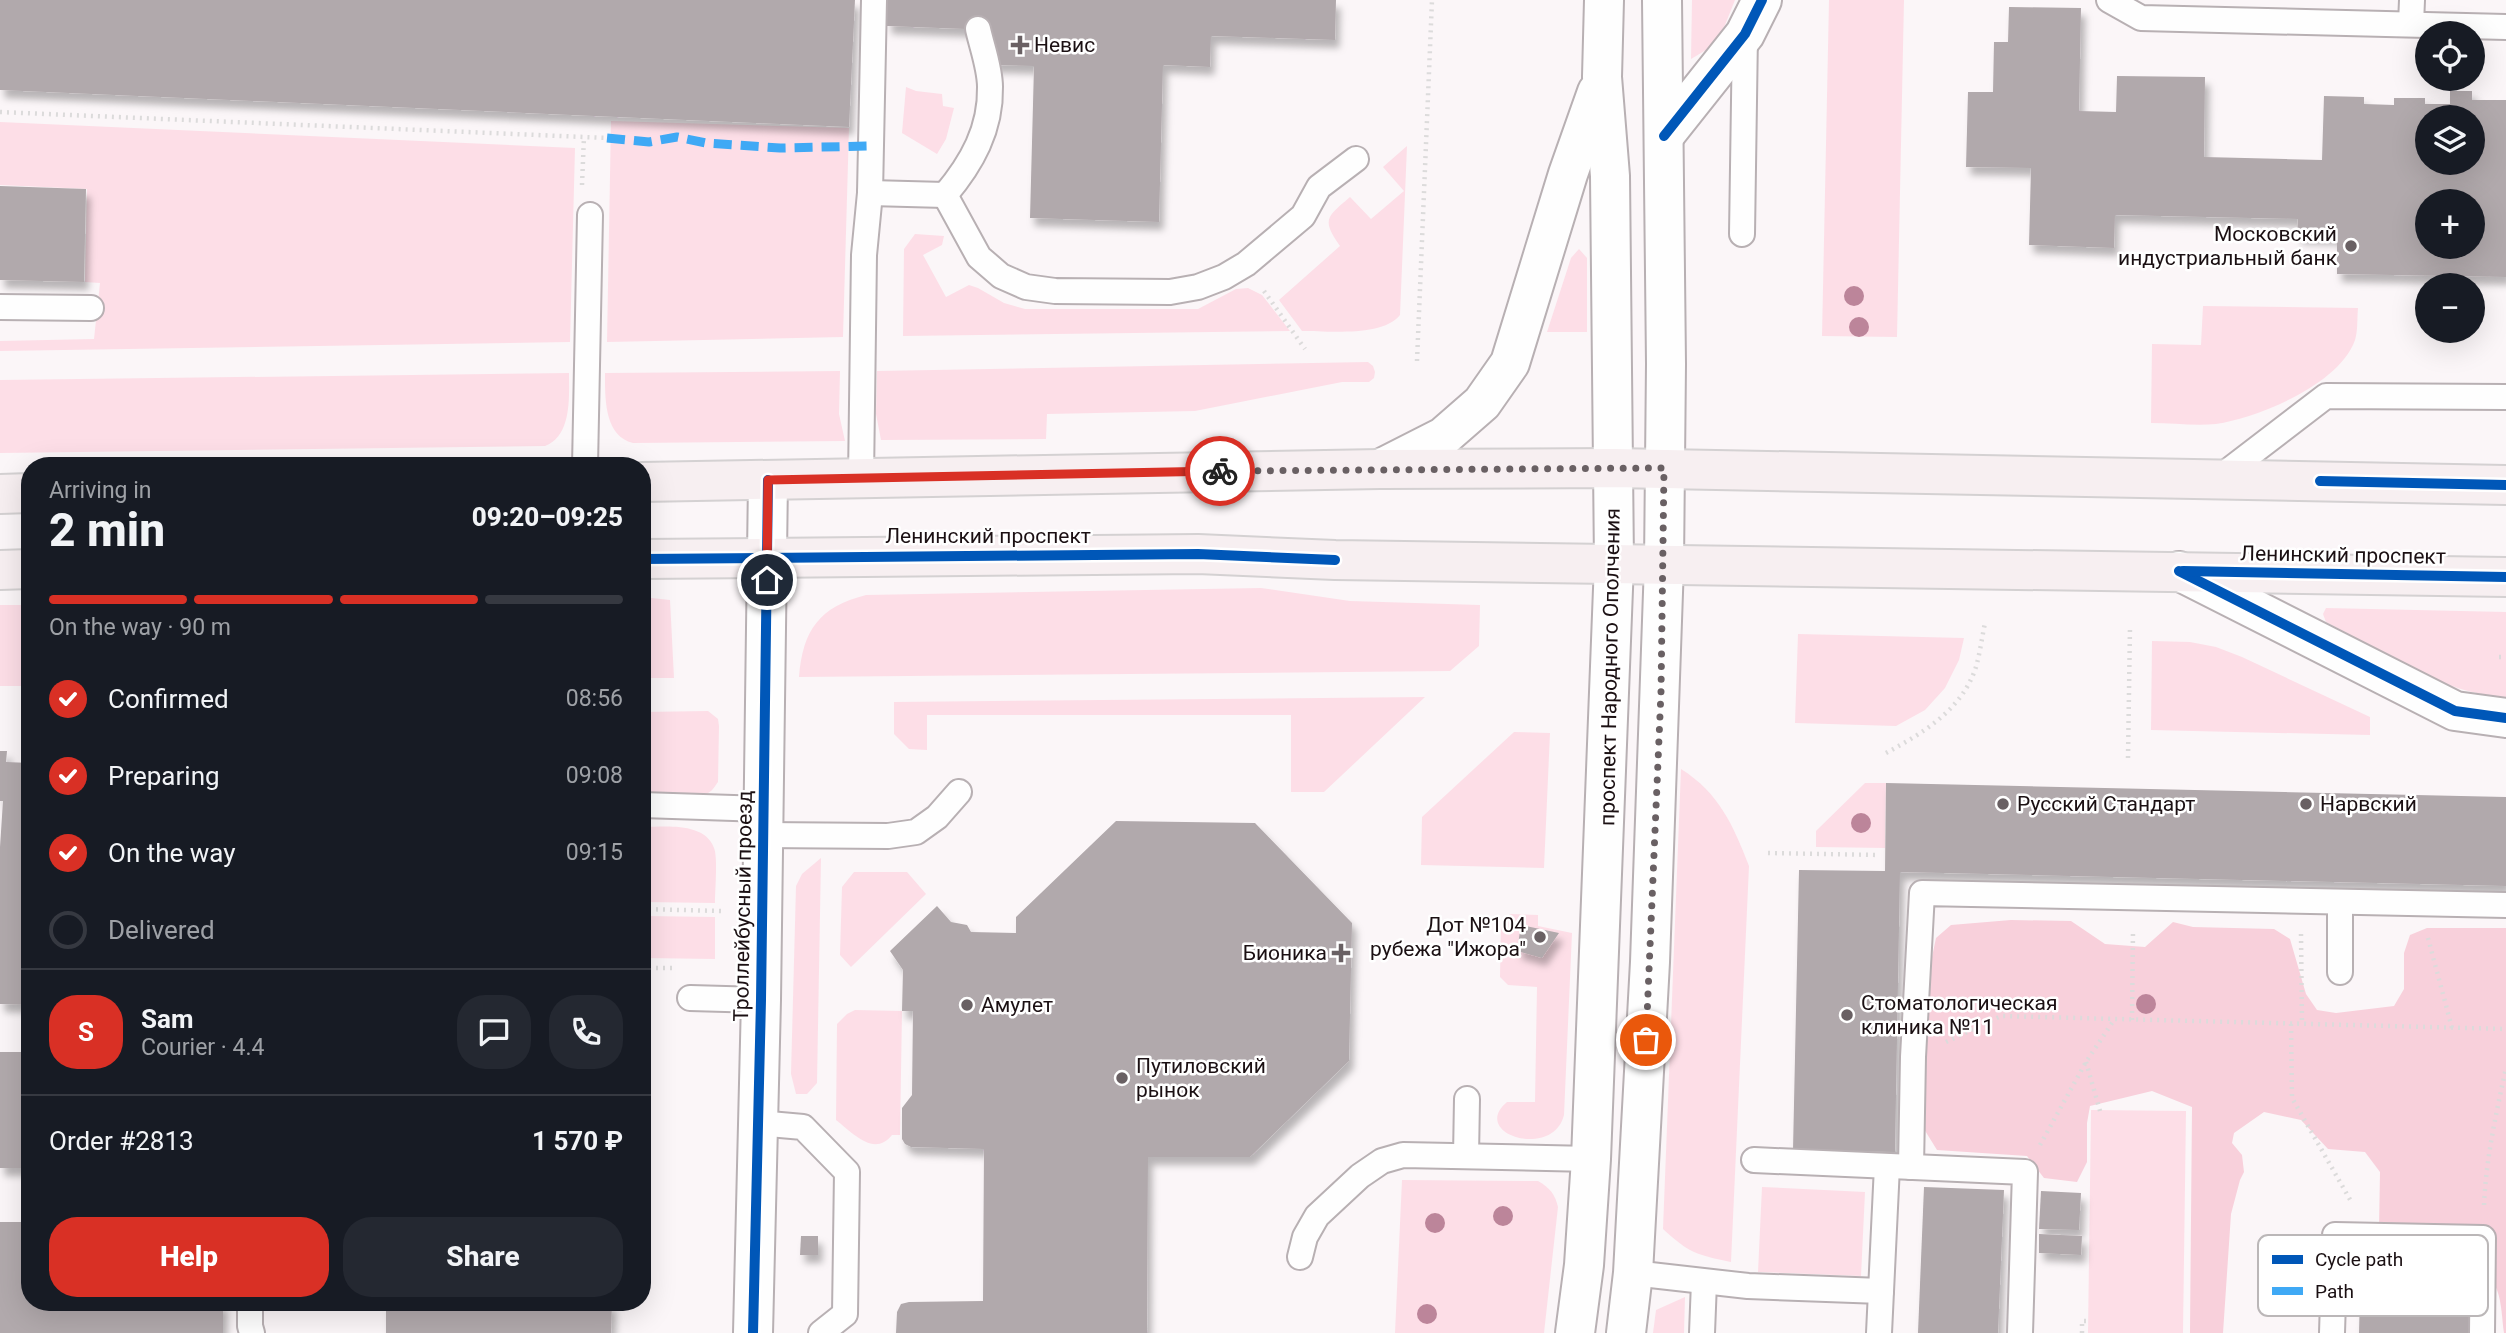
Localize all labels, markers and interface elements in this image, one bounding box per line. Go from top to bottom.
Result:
map controls [2415,21,2485,343]
button: locate [2415,21,2485,91]
place label: Невис [1034,33,1095,57]
marker: Невис [1012,37,1028,53]
button: layers [2415,105,2485,175]
button: + [2415,189,2485,259]
place label: Московский индустриальный банк [2118,222,2338,270]
marker: Московский индустриальный банк [2343,238,2359,254]
button: − [2415,273,2485,343]
courier [1185,436,1255,506]
icon: bike [1201,452,1239,490]
text: Arriving in [49,477,152,504]
text: 09:20–09:25 [472,502,623,532]
text: 2 min [49,503,165,557]
street label: проспект Народного Ополчения [1595,508,1625,826]
street label: Ленинский проспект [885,524,1091,548]
street label: Ленинский проспект [2240,541,2446,569]
pin [737,550,797,610]
icon: home [748,561,786,599]
text: On the way · 90 m [49,614,231,641]
icon: check [49,680,87,718]
text: Confirmed [108,684,229,714]
text: 08:56 [566,685,623,712]
icon: check [49,757,87,795]
text: Preparing [108,761,220,791]
text: 09:08 [566,762,623,789]
street label: Троллейбусный проезд [729,790,757,1022]
place label: Русский Стандарт [2017,792,2195,816]
place label: Нарвский [2320,792,2417,816]
marker: Русский Стандарт [1995,796,2011,812]
marker: Нарвский [2298,796,2314,812]
icon: check [49,834,87,872]
text: On the way [108,838,236,868]
text: 09:15 [566,839,623,866]
place label: Дот №104 рубежа "Ижора" [1370,913,1526,961]
text: Delivered [108,915,215,945]
marker: Дот №104 рубежа "Ижора" [1532,929,1548,945]
place label: Бионика [1243,941,1327,965]
marker: Бионика [1333,945,1349,961]
place label: Стоматологическая клиника №11 [1861,991,2058,1039]
place label: Амулет [981,993,1053,1017]
button: chat [457,995,531,1069]
button: phone [549,995,623,1069]
marker: Амулет [959,997,975,1013]
text: Sam [141,1004,193,1034]
marker: Стоматологическая клиника №11 [1839,1007,1855,1023]
pin [1616,1010,1676,1070]
text: S [78,1017,94,1047]
icon: bag [1627,1021,1665,1059]
text: Courier · 4.4 [141,1034,264,1061]
place label: Путиловский рынок [1136,1054,1266,1102]
marker: Путиловский рынок [1114,1070,1130,1086]
text: Order #2813 [49,1126,194,1156]
text: 1 570 ₽ [532,1126,623,1156]
button: Help [49,1217,329,1297]
button: Share [343,1217,623,1297]
legend [2258,1235,2488,1316]
text: Cycle path [2315,1248,2403,1271]
text: Path [2315,1280,2354,1303]

